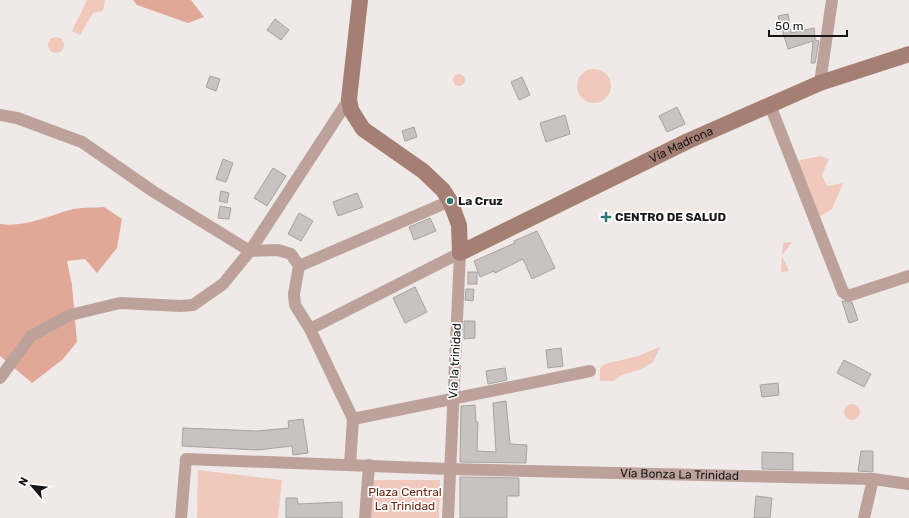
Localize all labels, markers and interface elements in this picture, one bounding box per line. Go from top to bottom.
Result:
scale bar [769,12,847,38]
text: 50 m [775,19,803,33]
street label: Vía Madrona [647,124,715,166]
place label: La Cruz [458,194,503,208]
marker: La Cruz [445,196,455,206]
place label: CENTRO DE SALUD [615,210,727,224]
marker: CENTRO DE SALUD [600,211,612,223]
street label: Vía la trinidad [446,323,464,399]
north arrow [12,466,52,506]
street label: Vía Bonza La Trinidad [620,466,739,483]
text: N [16,475,31,488]
park label: Plaza Central La Trinidad [368,485,442,513]

